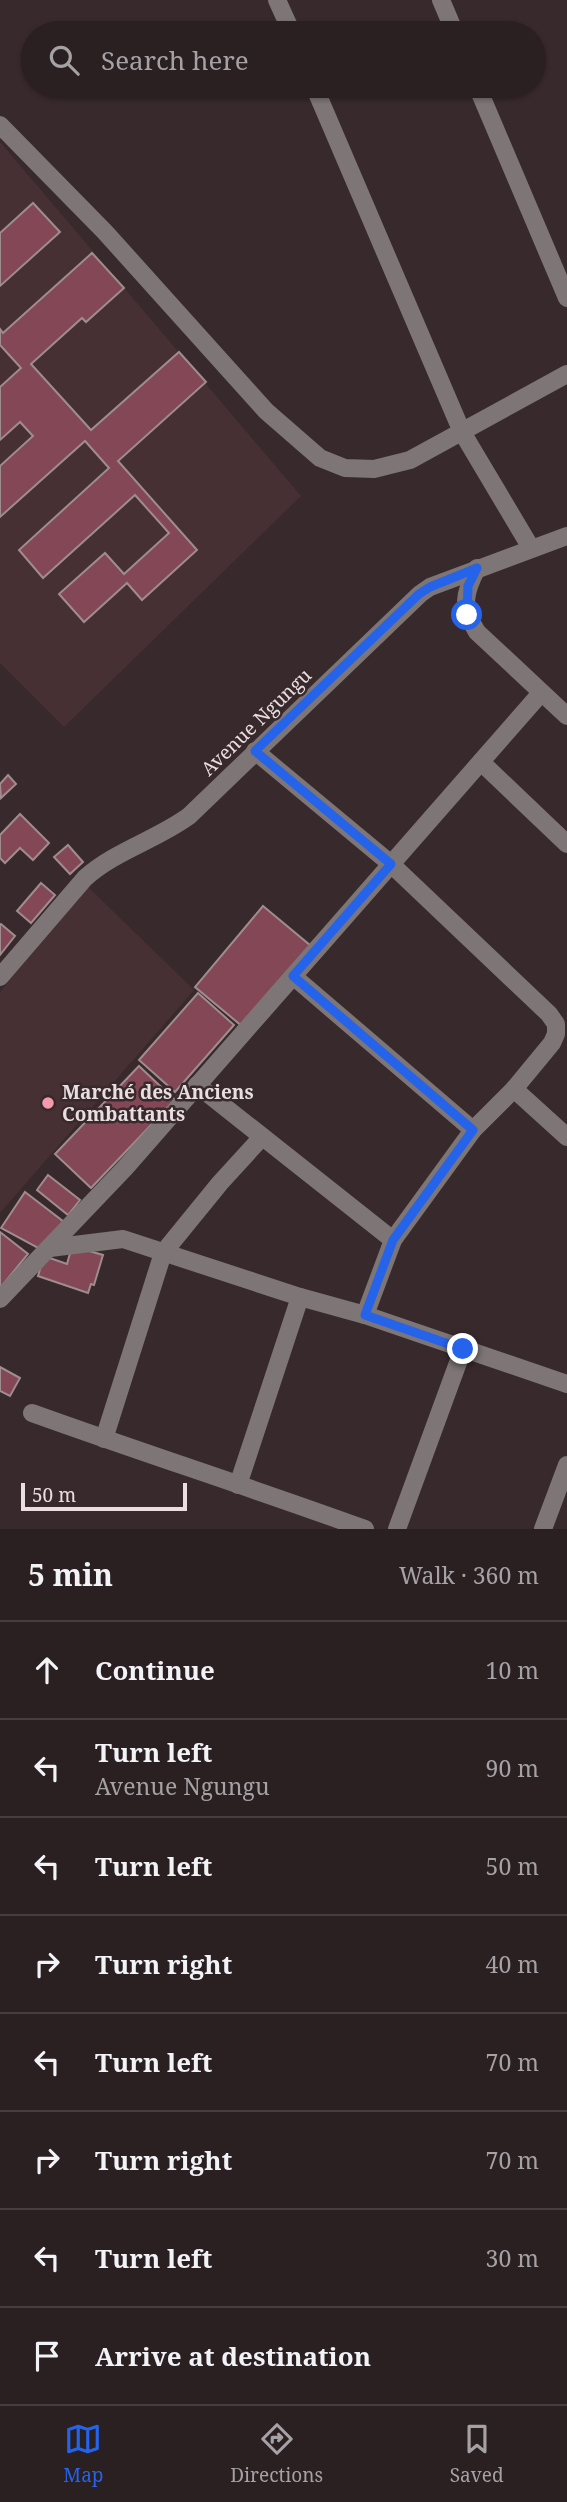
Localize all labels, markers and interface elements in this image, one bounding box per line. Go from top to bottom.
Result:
search box [21,21,546,98]
icon: search [45,41,83,79]
text: Search here [101,42,249,78]
route start [451,599,482,630]
street label: Avenue Ngungu [195,663,317,781]
place label: Marché des Anciens Combattants [62,1079,254,1127]
marker: Marché des Anciens Combattants [40,1095,56,1111]
route end [447,1333,478,1364]
scale bar [21,1480,187,1512]
text: 50 m [32,1482,76,1508]
text: 5 min [28,1554,113,1595]
text: Walk · 360 m [399,1559,539,1591]
icon: ahead [28,1651,66,1689]
text: Continue [95,1652,215,1688]
text: 10 m [486,1654,539,1686]
text: Turn left [95,1734,212,1770]
icon: left [28,1749,66,1787]
text: 90 m [486,1752,539,1784]
text: Avenue Ngungu [95,1770,270,1802]
icon: left [28,1847,66,1885]
text: Turn left [95,1848,212,1884]
text: 50 m [486,1850,539,1882]
icon: right [28,1945,66,1983]
text: Turn right [95,1946,232,1982]
text: 40 m [486,1948,539,1980]
icon: left [28,2043,66,2081]
text: Turn left [95,2044,212,2080]
text: 70 m [486,2046,539,2078]
icon: right [28,2141,66,2179]
text: Turn right [95,2142,232,2178]
text: 70 m [486,2144,539,2176]
icon: left [28,2239,66,2277]
text: Turn left [95,2240,212,2276]
text: 30 m [486,2242,539,2274]
icon: arrive [28,2337,66,2375]
text: Arrive at destination [95,2338,371,2374]
tab: Map [63,2420,104,2488]
tab: Directions [230,2420,323,2488]
tab: Saved [450,2420,504,2488]

